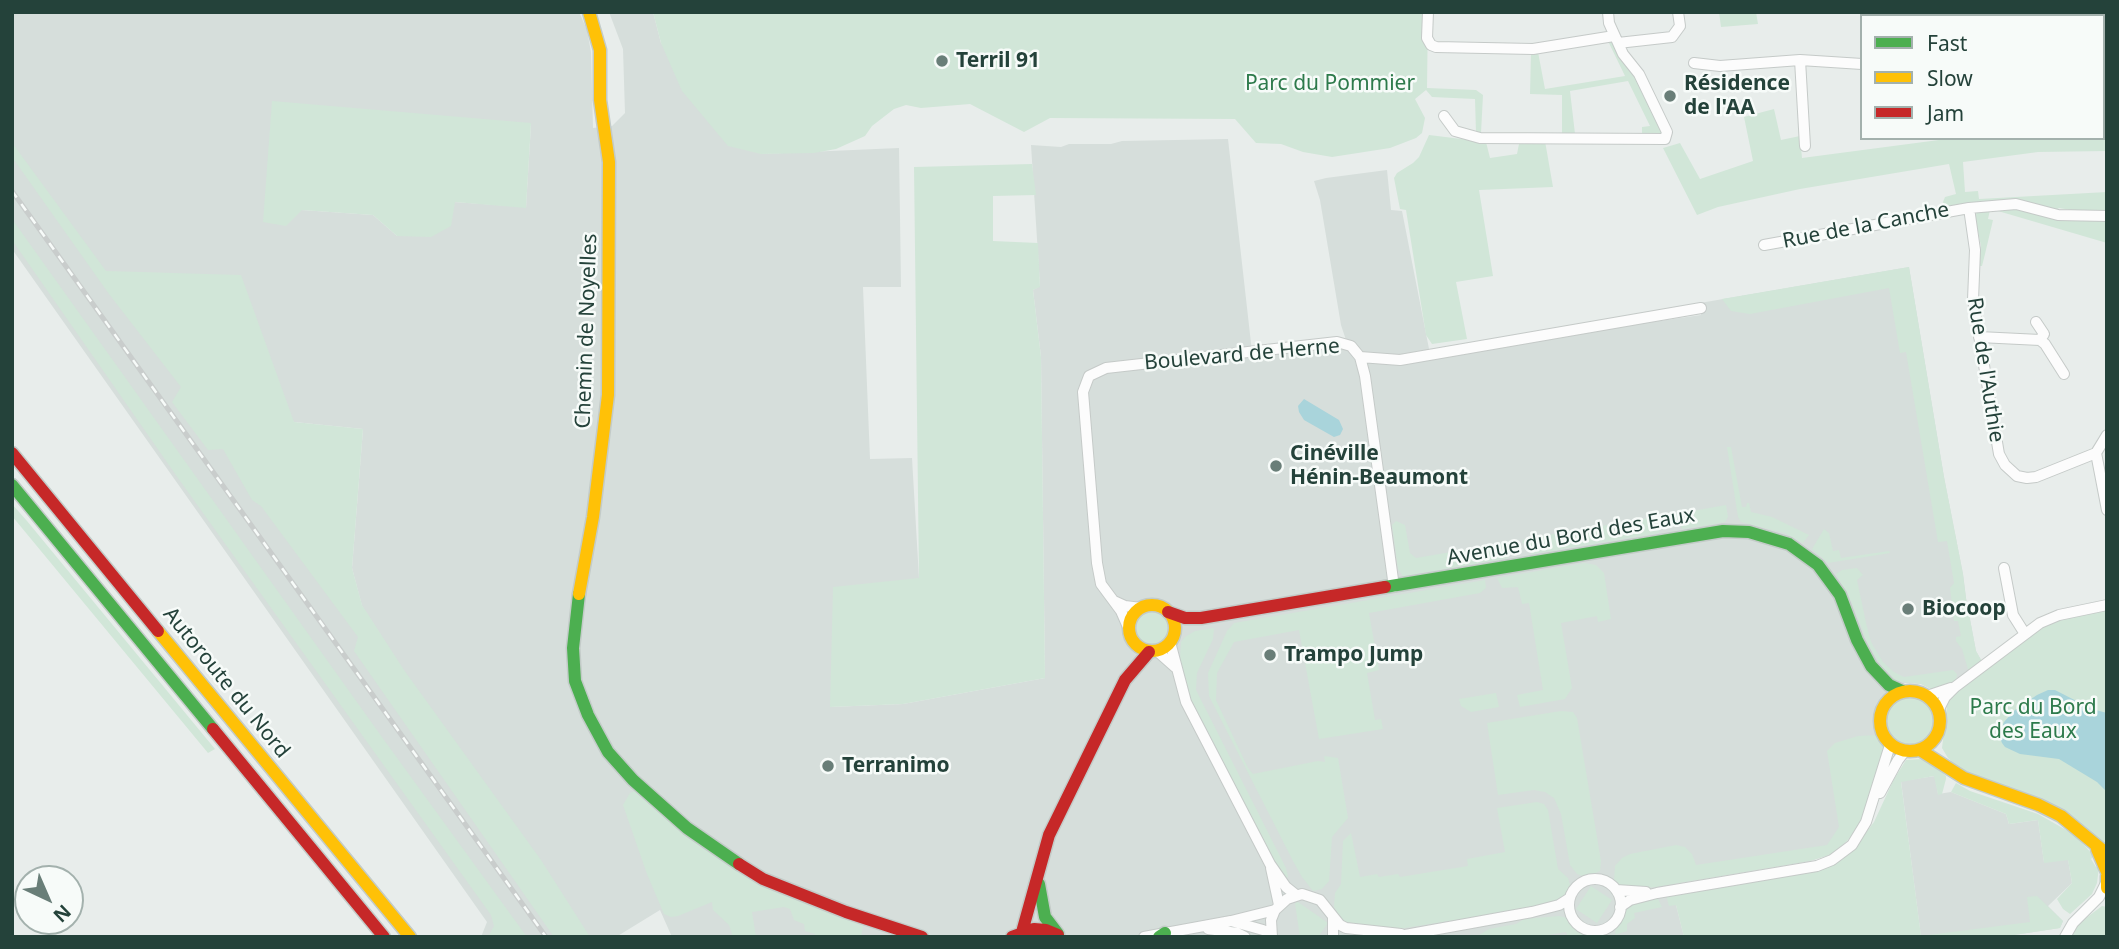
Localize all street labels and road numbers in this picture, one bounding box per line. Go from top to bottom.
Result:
street label: Rue de la Canche [1781,197,1951,255]
street label: Chemin de Noyelles [571,233,603,429]
street label: Rue de l'Authie [1961,296,2009,444]
street label: Boulevard de Herne [1143,334,1341,376]
street label: Avenue du Bord des Eaux [1445,503,1697,571]
street label: Autoroute du Nord [157,603,295,763]

